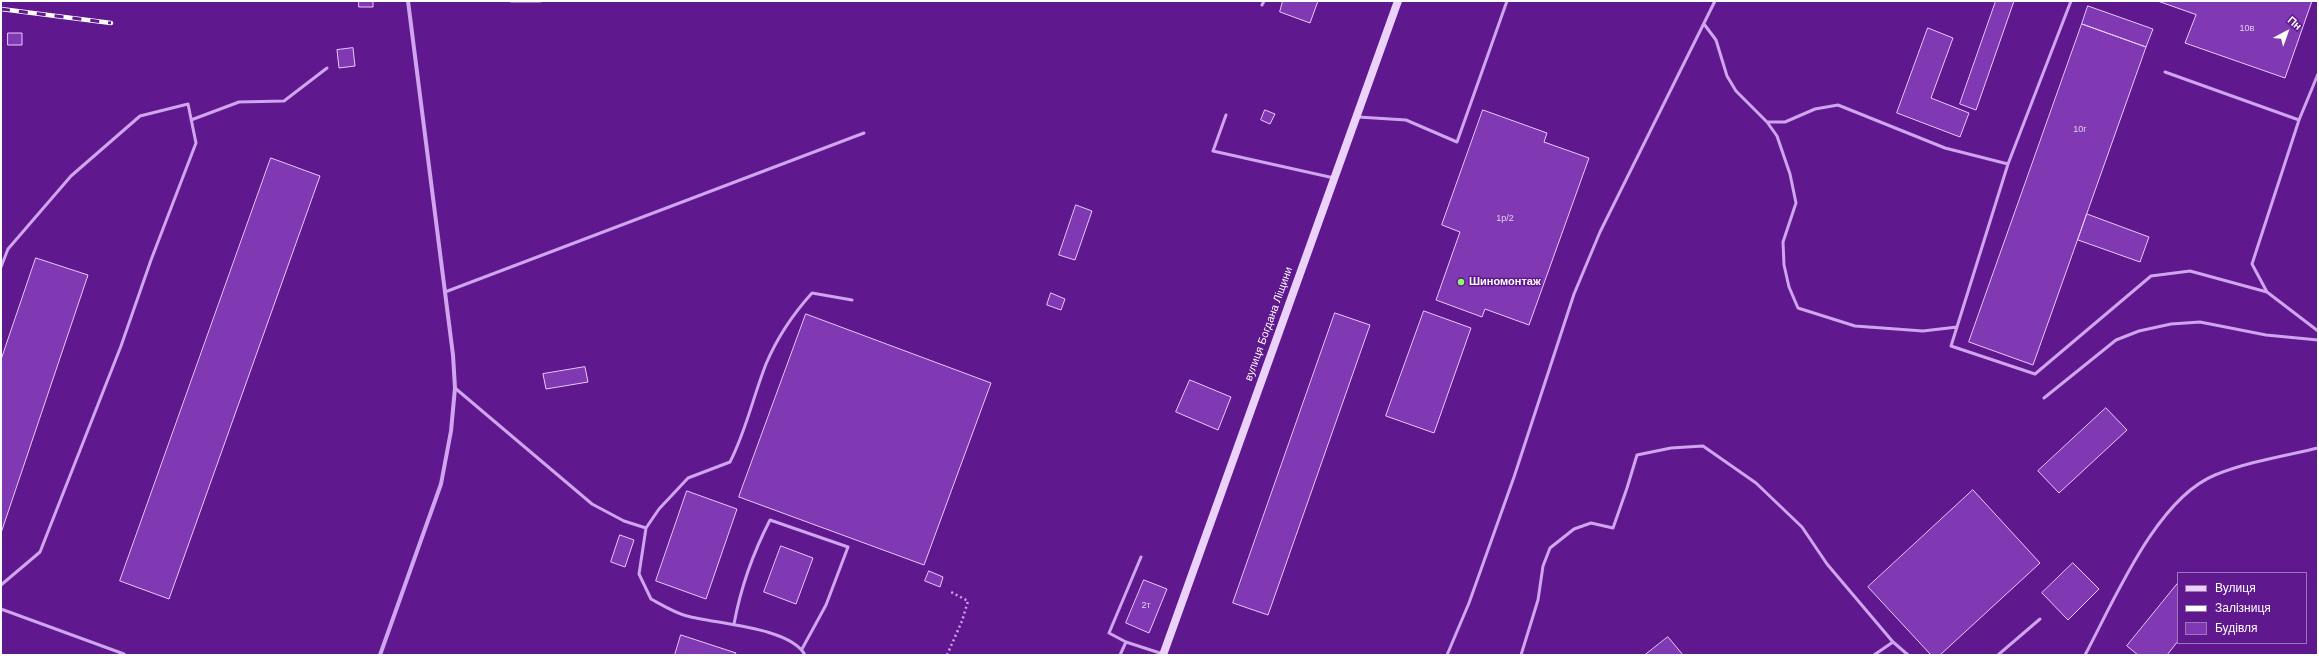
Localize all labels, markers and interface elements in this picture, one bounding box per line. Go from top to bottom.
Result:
north arrow [2267,12,2307,52]
text: Пн [2285,14,2304,32]
house number: 10в [2240,24,2254,34]
house number: 10г [2073,125,2087,135]
house number: 1р/2 [1496,214,1514,224]
street label: вулиця Богдана Ліщини [1242,265,1296,383]
place label: Шиномонтаж [1469,275,1541,289]
marker: Шиномонтаж [1456,277,1466,287]
legend [2177,572,2307,644]
text: Вулиця [2215,581,2256,595]
house number: 2т [1141,601,1151,611]
text: Залізниця [2215,601,2271,615]
text: Будівля [2215,621,2257,635]

